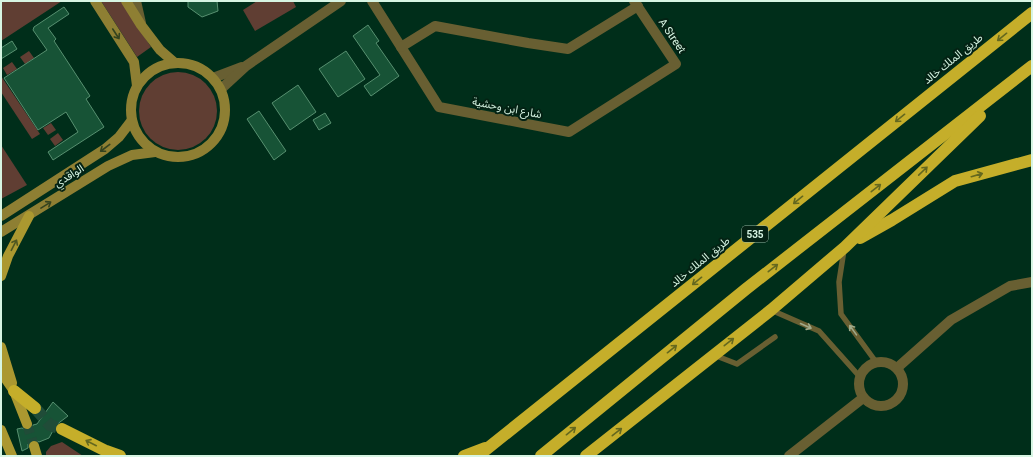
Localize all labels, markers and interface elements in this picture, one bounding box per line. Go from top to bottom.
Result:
street label: A Street [656,16,688,56]
one-way arrow [112,28,120,39]
street label: طريق الملك خالد [921,31,985,87]
one-way arrow [996,33,1007,42]
street label: شارع ابن وحشية [471,95,543,122]
one-way arrow [895,114,905,123]
one-way arrow [100,144,111,153]
street label: الواقدي [52,162,88,192]
one-way arrow [918,166,928,176]
one-way arrow [970,171,983,178]
one-way arrow [870,184,881,192]
one-way arrow [793,195,804,204]
one-way arrow [40,200,52,208]
road number: 535 [742,226,768,242]
street label: طريق الملك خالد [668,234,732,290]
one-way arrow [11,239,18,251]
one-way arrow [768,264,779,272]
one-way arrow [691,276,702,285]
one-way arrow [800,322,812,330]
one-way arrow [849,325,857,336]
one-way arrow [724,338,735,347]
one-way arrow [666,345,677,354]
one-way arrow [566,427,576,436]
one-way arrow [611,427,622,436]
one-way arrow [85,439,97,447]

